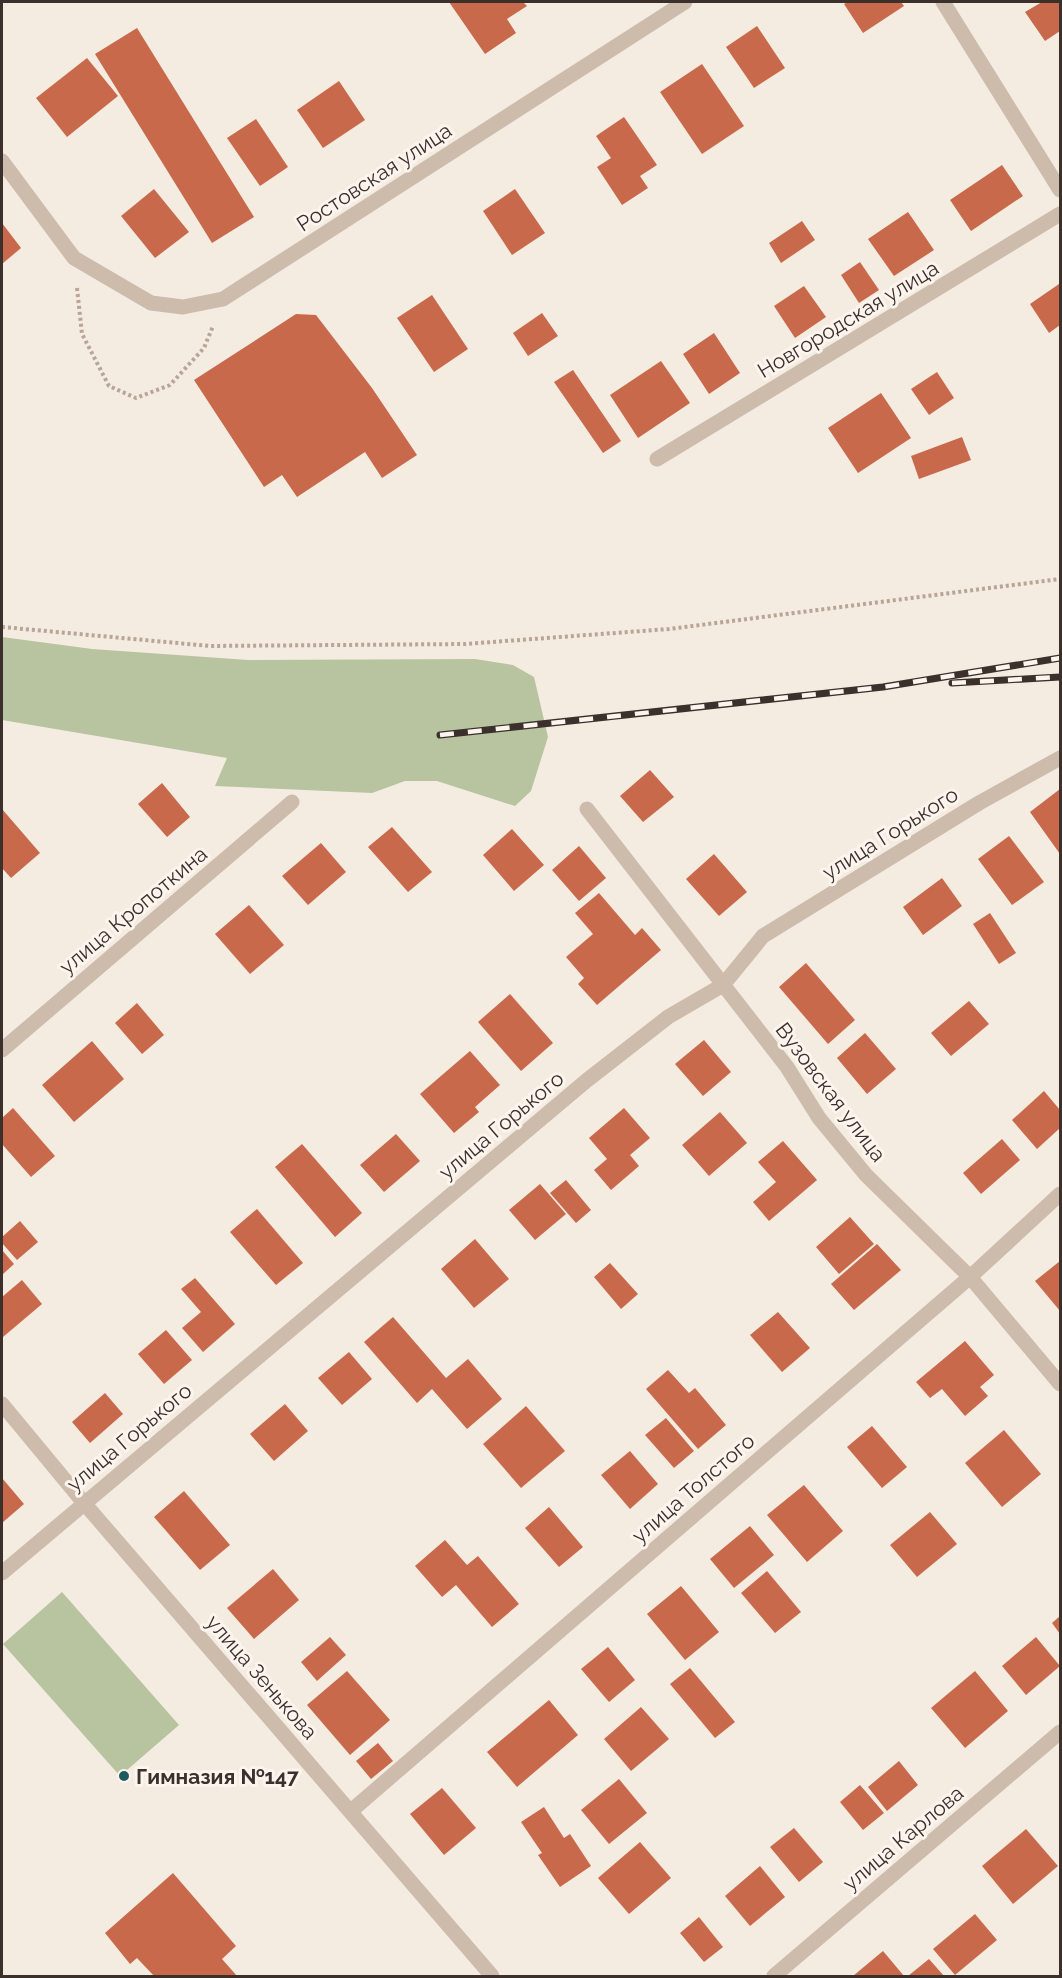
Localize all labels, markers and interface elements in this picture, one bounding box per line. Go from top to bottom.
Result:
street label: Ростовская улица [292,118,456,236]
street label: Новгородская улица [753,255,943,383]
street label: улица Горького [818,781,962,885]
street label: улица Кропоткина [54,841,212,979]
street label: Вузовская улица [771,1018,891,1166]
street label: улица Горького [434,1066,568,1184]
street label: улица Горького [62,1378,196,1496]
street label: улица Толстого [627,1428,759,1548]
street label: улица Зенькова [201,1610,323,1744]
place label: Гимназия №147 [136,1764,299,1789]
marker: Гимназия №147 [117,1769,131,1783]
street label: улица Карлова [838,1780,968,1896]

